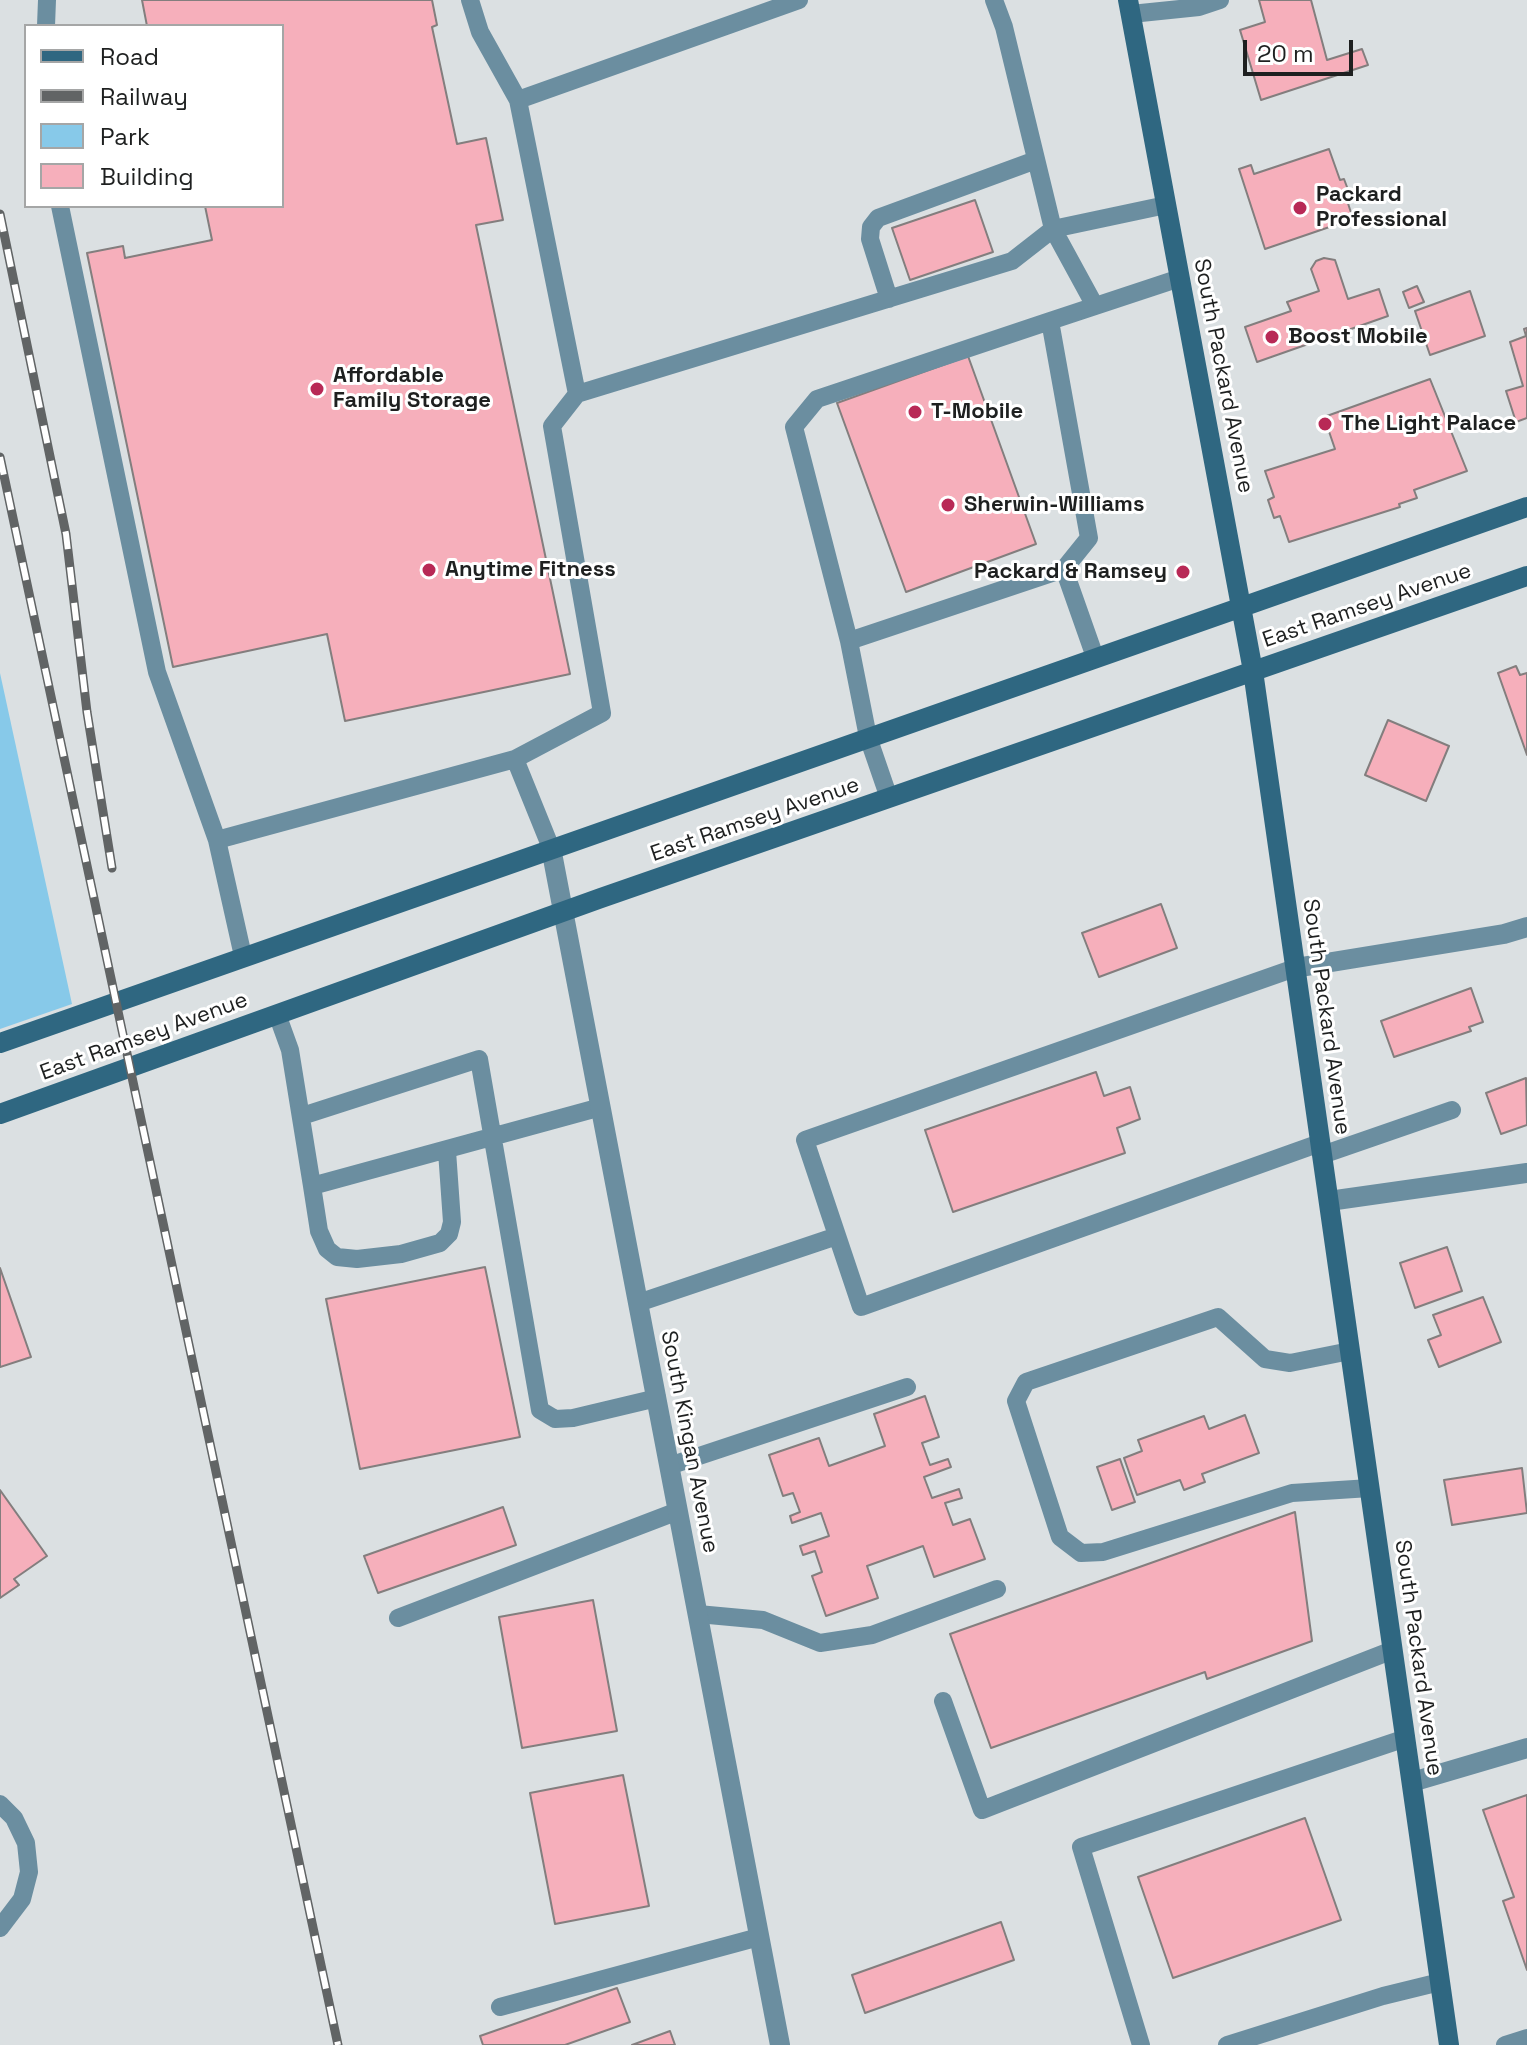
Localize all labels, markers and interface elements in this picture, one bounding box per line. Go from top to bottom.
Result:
legend [24,24,284,208]
scale bar [1247,24,1357,74]
text: 20 m [1257,38,1314,69]
text: Road [100,41,159,72]
text: Railway [100,81,188,112]
text: Park [100,121,150,152]
text: Building [100,161,194,192]
place label: Packard Professional [1316,182,1447,234]
marker: Packard Professional [1291,199,1309,217]
street label: South Packard Avenue [1187,257,1259,495]
place label: Boost Mobile [1288,324,1428,350]
marker: Boost Mobile [1263,328,1281,346]
place label: Affordable Family Storage [333,363,491,414]
marker: Affordable Family Storage [308,380,326,398]
place label: T-Mobile [931,399,1023,425]
marker: T-Mobile [906,403,924,421]
place label: The Light Palace [1341,411,1516,437]
marker: The Light Palace [1316,415,1334,433]
place label: Sherwin-Williams [964,492,1144,518]
marker: Sherwin-Williams [939,496,957,514]
place label: Anytime Fitness [445,557,616,583]
street label: East Ramsey Avenue [1259,558,1475,654]
place label: Packard & Ramsey [974,559,1167,585]
marker: Anytime Fitness [420,561,438,579]
marker: Packard & Ramsey [1174,563,1192,581]
street label: East Ramsey Avenue [647,772,863,868]
street label: South Packard Avenue [1296,897,1356,1137]
street label: East Ramsey Avenue [37,987,251,1087]
street label: South Kingan Avenue [655,1329,723,1555]
street label: South Packard Avenue [1388,1538,1448,1778]

